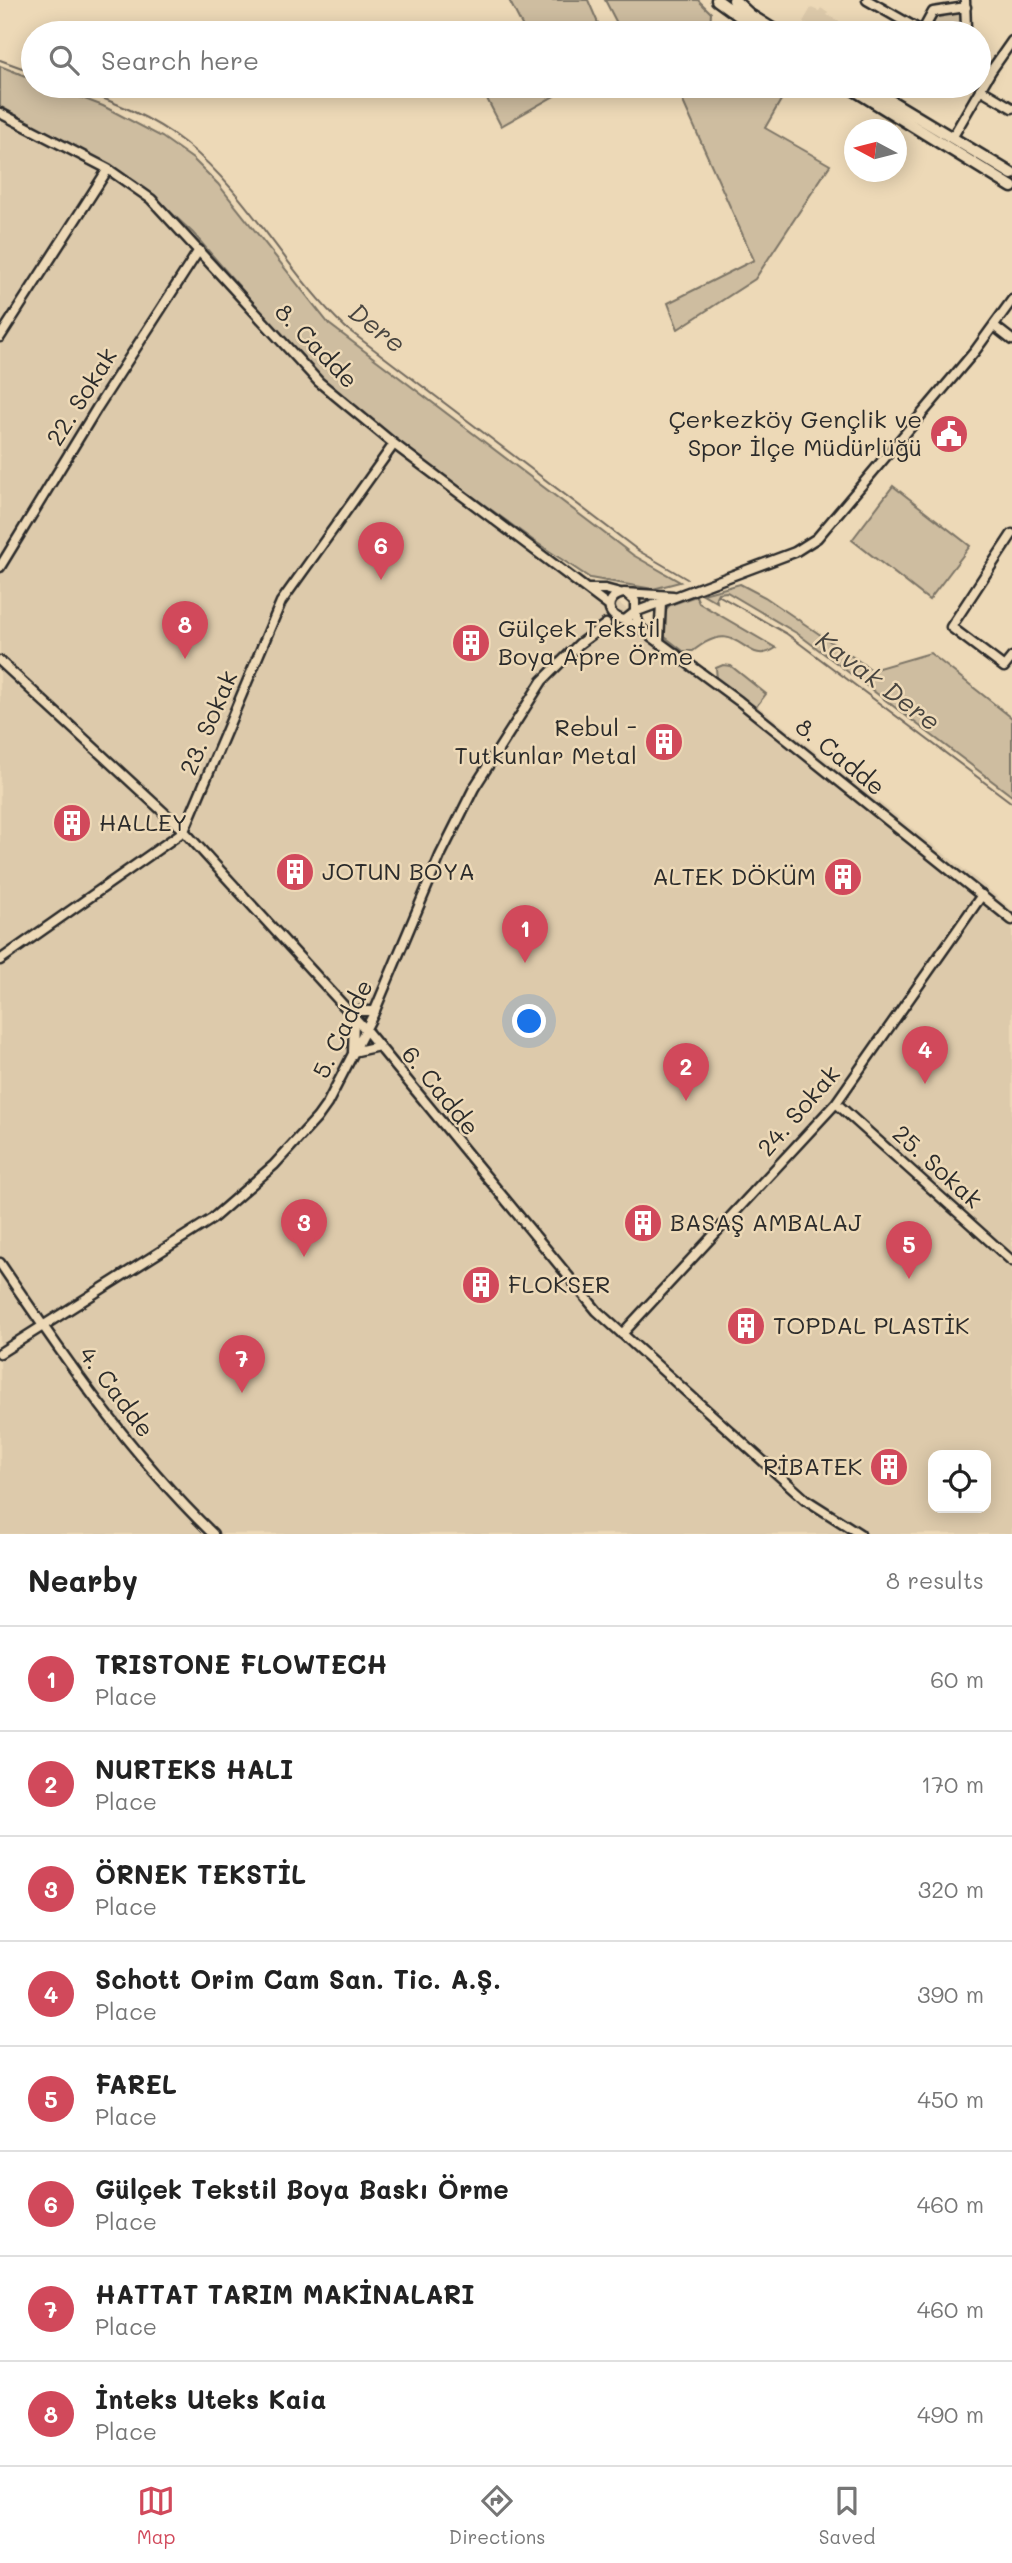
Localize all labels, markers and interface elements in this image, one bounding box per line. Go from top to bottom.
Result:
search box [21,21,991,98]
icon: search [45,41,83,79]
text: Search here [101,43,259,77]
north arrow [844,119,907,182]
water label: Dere [342,294,413,360]
street label: 8. Cadde [269,296,365,394]
street label: 22. Sokak [39,341,123,451]
place label: Çerkezköy Gençlik ve Spor İlçe Müdürlüğü [668,403,922,462]
public building icon: Çerkezköy Gençlik ve Spor İlçe Müdürlüğü [928,413,970,455]
pin: 6 [358,522,404,580]
pin: 8 [162,601,208,659]
place label: Gülçek Tekstil Boya Apre Örme [498,612,693,671]
building icon: Gülçek Tekstil Boya Apre Örme [450,622,492,664]
water label: Kavak Dere [810,622,948,738]
street label: 23. Sokak [172,666,243,779]
street label: 8. Cadde [790,710,892,801]
place label: Rebul - Tutkunlar Metal [455,711,637,770]
building icon: Rebul - Tutkunlar Metal [643,721,685,763]
building icon: HALLEY [51,802,93,844]
place label: HALLEY [99,806,187,837]
building icon: JOTUN BOYA [274,851,316,893]
place label: JOTUN BOYA [322,855,475,886]
building icon: ALTEK DÖKÜM [822,856,864,898]
place label: ALTEK DÖKÜM [652,860,816,891]
pin: 1 [502,905,548,963]
street label: 5. Cadde [304,974,379,1083]
your location [512,1004,546,1038]
pin: 4 [902,1026,948,1084]
street label: 6. Cadde [396,1039,487,1141]
pin: 2 [663,1043,709,1101]
street label: 24. Sokak [750,1058,846,1162]
street label: 25. Sokak [887,1117,989,1214]
pin: 3 [281,1199,327,1257]
building icon: BASAŞ AMBALAJ [622,1202,664,1244]
place label: BASAŞ AMBALAJ [670,1206,862,1237]
pin: 5 [886,1221,932,1279]
building icon: FLOKSER [460,1264,502,1306]
place label: FLOKSER [508,1268,610,1299]
building icon: TOPDAL PLASTİK [725,1305,767,1347]
place label: TOPDAL PLASTİK [773,1309,970,1340]
pin: 7 [219,1335,265,1393]
street label: 4. Cadde [73,1339,162,1443]
building icon: RİBATEK [868,1446,910,1488]
place label: RİBATEK [763,1450,862,1481]
map controls [928,1450,991,1513]
button: locate [928,1450,991,1513]
text: Nearby [28,1560,138,1600]
text: 8 results [886,1565,984,1595]
text: TRISTONE FLOWTECH [95,1647,387,1681]
text: 1 [46,1664,56,1694]
text: 60 m [930,1664,984,1694]
text: Place [95,1681,157,1711]
text: NURTEKS HALI [95,1752,293,1786]
text: 2 [45,1769,57,1799]
text: 170 m [921,1769,984,1799]
text: Place [95,1786,157,1816]
text: ÖRNEK TEKSTİL [95,1857,306,1891]
text: 3 [44,1874,58,1904]
text: 320 m [918,1874,984,1904]
text: Place [95,1891,157,1921]
text: Schott Orim Cam San. Tic. A.Ş. [95,1962,501,1996]
text: 4 [44,1979,58,2009]
text: 390 m [917,1979,984,2009]
text: Place [95,1996,157,2026]
text: FAREL [95,2067,177,2101]
text: 5 [44,2084,58,2114]
text: 450 m [917,2084,984,2114]
text: Place [95,2101,157,2131]
text: Gülçek Tekstil Boya Baskı Örme [95,2172,509,2206]
text: 6 [44,2189,58,2219]
text: 460 m [917,2189,984,2219]
text: Place [95,2206,157,2236]
text: HATTAT TARIM MAKİNALARI [95,2277,475,2311]
text: 7 [45,2294,57,2324]
text: 460 m [917,2294,984,2324]
text: Place [95,2311,157,2341]
text: İnteks Uteks Kaia [95,2382,326,2416]
text: 8 [44,2399,58,2429]
text: 490 m [917,2399,984,2429]
text: Place [95,2416,157,2446]
tab: Map [137,2482,175,2549]
tab: Directions [449,2482,545,2549]
tab: Saved [819,2482,875,2549]

